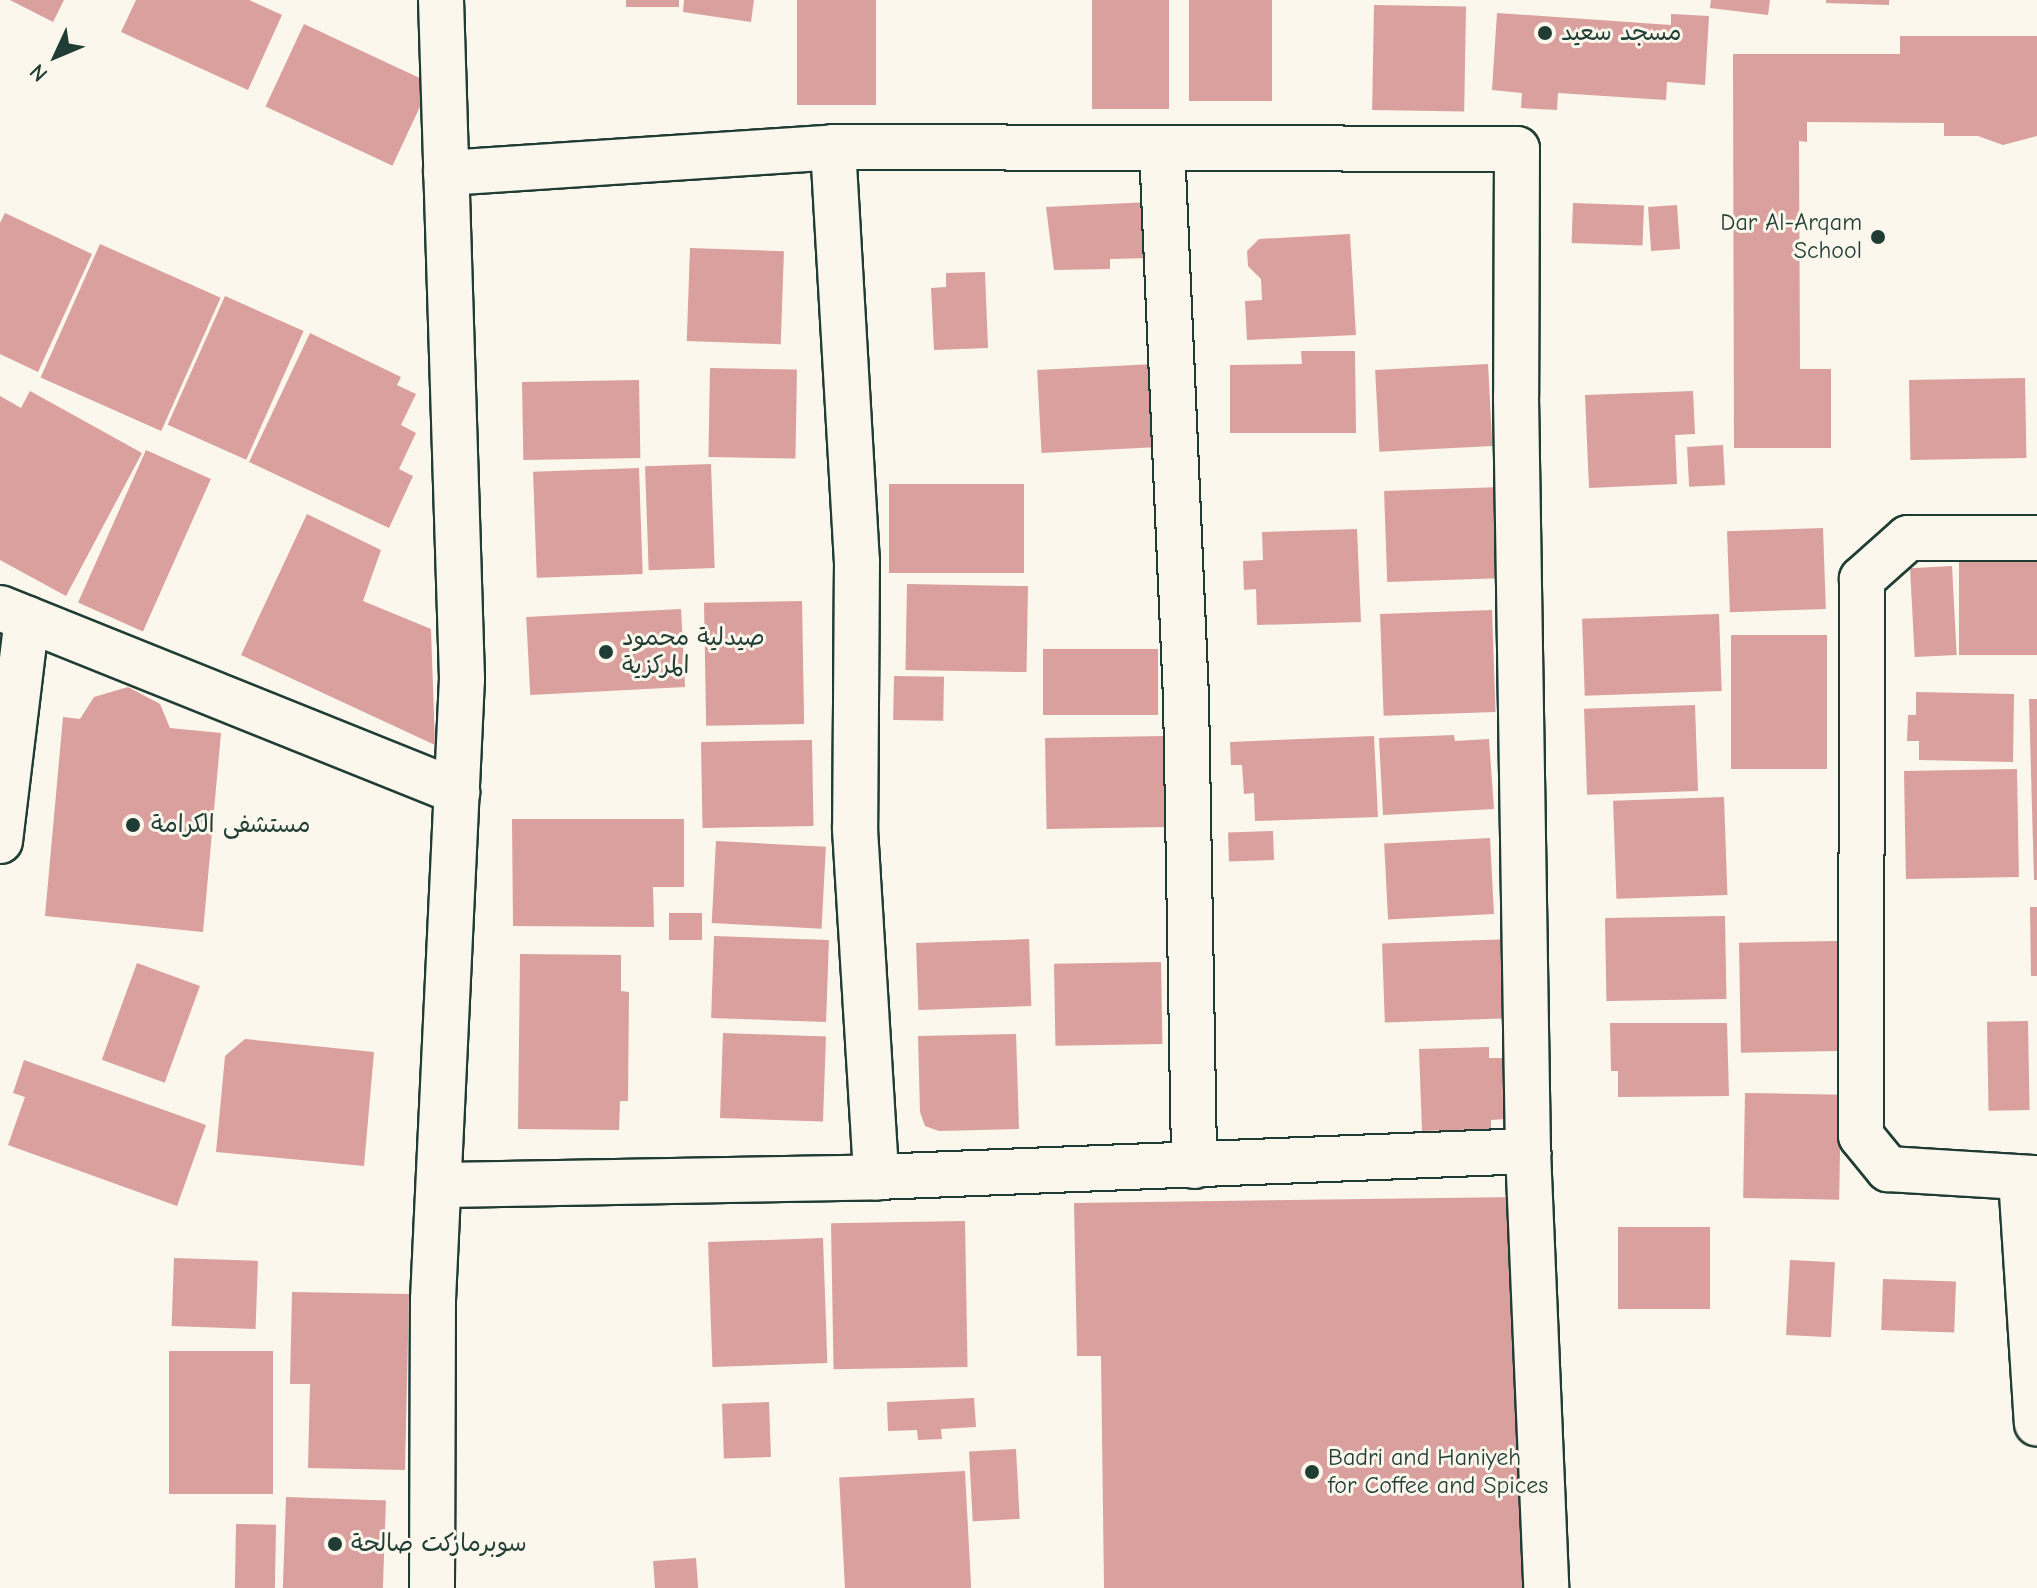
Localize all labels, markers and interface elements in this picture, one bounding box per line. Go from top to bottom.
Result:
north arrow [16,16,96,96]
place label: مسجد سعيد [1561,19,1681,47]
marker: مسجد سعيد [1536,24,1554,42]
text: N [24,58,53,87]
place label: Dar Al-Arqam School [1720,209,1862,265]
marker: Dar Al-Arqam School [1869,228,1887,246]
place label: صيدلية محمود المركزية [622,624,765,680]
marker: صيدلية محمود المركزية [597,643,615,661]
place label: مستشفى الكرامة [151,811,311,839]
marker: مستشفى الكرامة [122,814,144,836]
place label: Badri and Haniyeh for Coffee and Spices [1328,1444,1548,1500]
marker: Badri and Haniyeh for Coffee and Spices [1303,1463,1321,1481]
place label: سوبرماركت صالحة [351,1530,527,1558]
marker: سوبرماركت صالحة [326,1535,344,1553]

